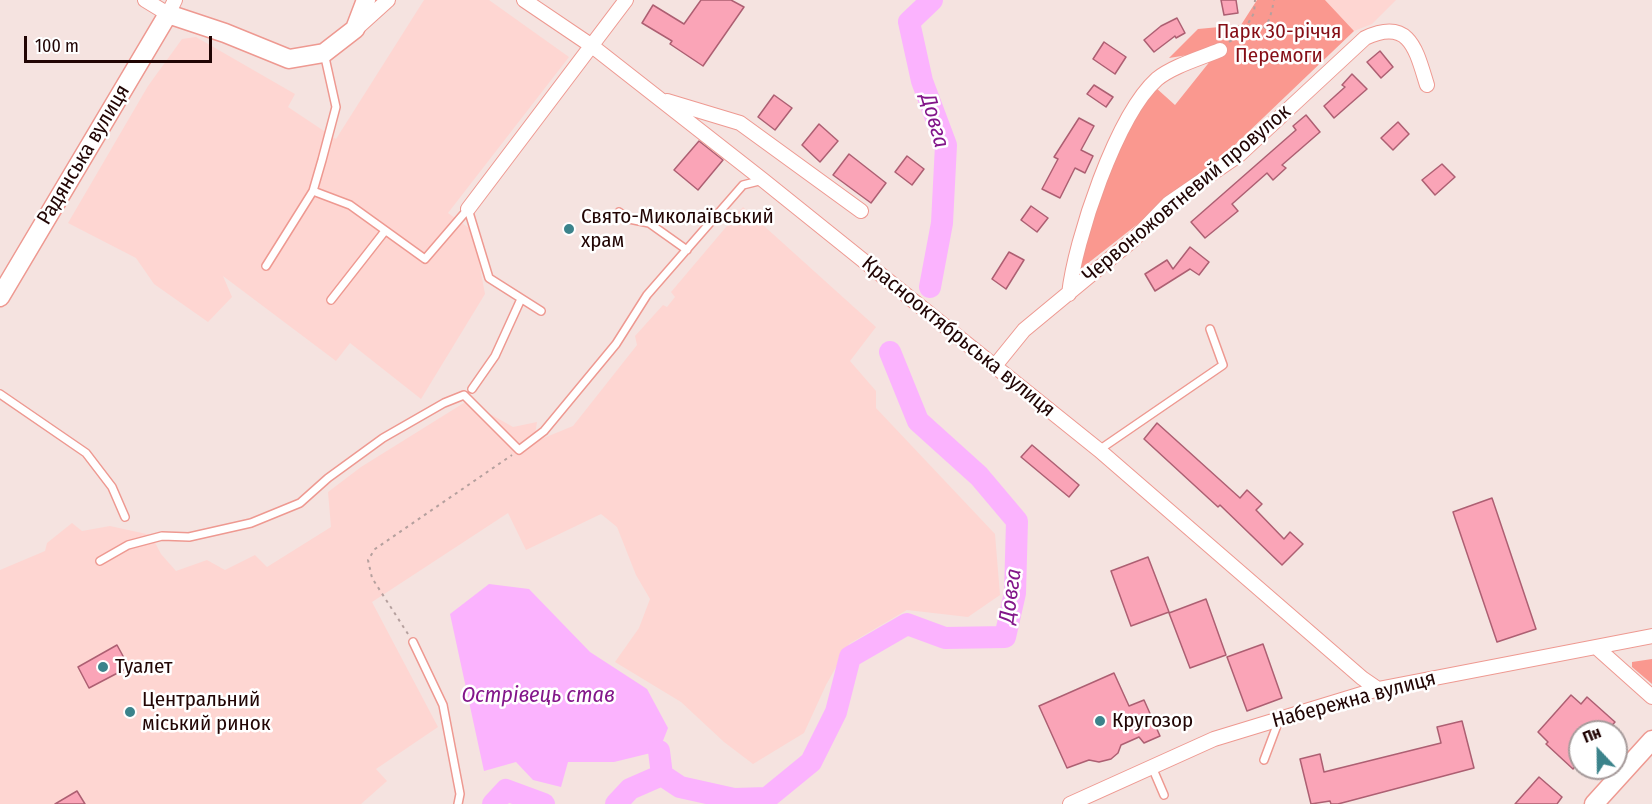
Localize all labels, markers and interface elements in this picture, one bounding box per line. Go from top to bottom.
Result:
park label: Парк 30-річчя Перемоги [1217,19,1341,69]
scale bar [27,24,214,62]
text: 100 m [35,35,79,57]
street label: Радянська вулиця [32,80,136,230]
water label: Довга [914,91,954,151]
street label: Червоножовтневий провулок [1078,100,1296,288]
place label: Свято-Миколаївський храм [581,204,774,254]
marker: Свято-Миколаївський храм [562,222,576,236]
street label: Краснооктябрьська вулиця [856,251,1060,423]
water label: Довга [994,567,1028,625]
place label: Туалет [115,654,172,680]
marker: Туалет [96,660,110,674]
street label: Набережна вулиця [1269,666,1439,734]
water label: Острівець став [461,683,615,709]
place label: Центральний міський ринок [142,687,271,737]
marker: Центральний міський ринок [123,705,137,719]
place label: Кругозор [1112,708,1193,734]
marker: Кругозор [1093,714,1107,728]
north arrow [1568,720,1628,780]
text: Пн [1580,722,1604,747]

